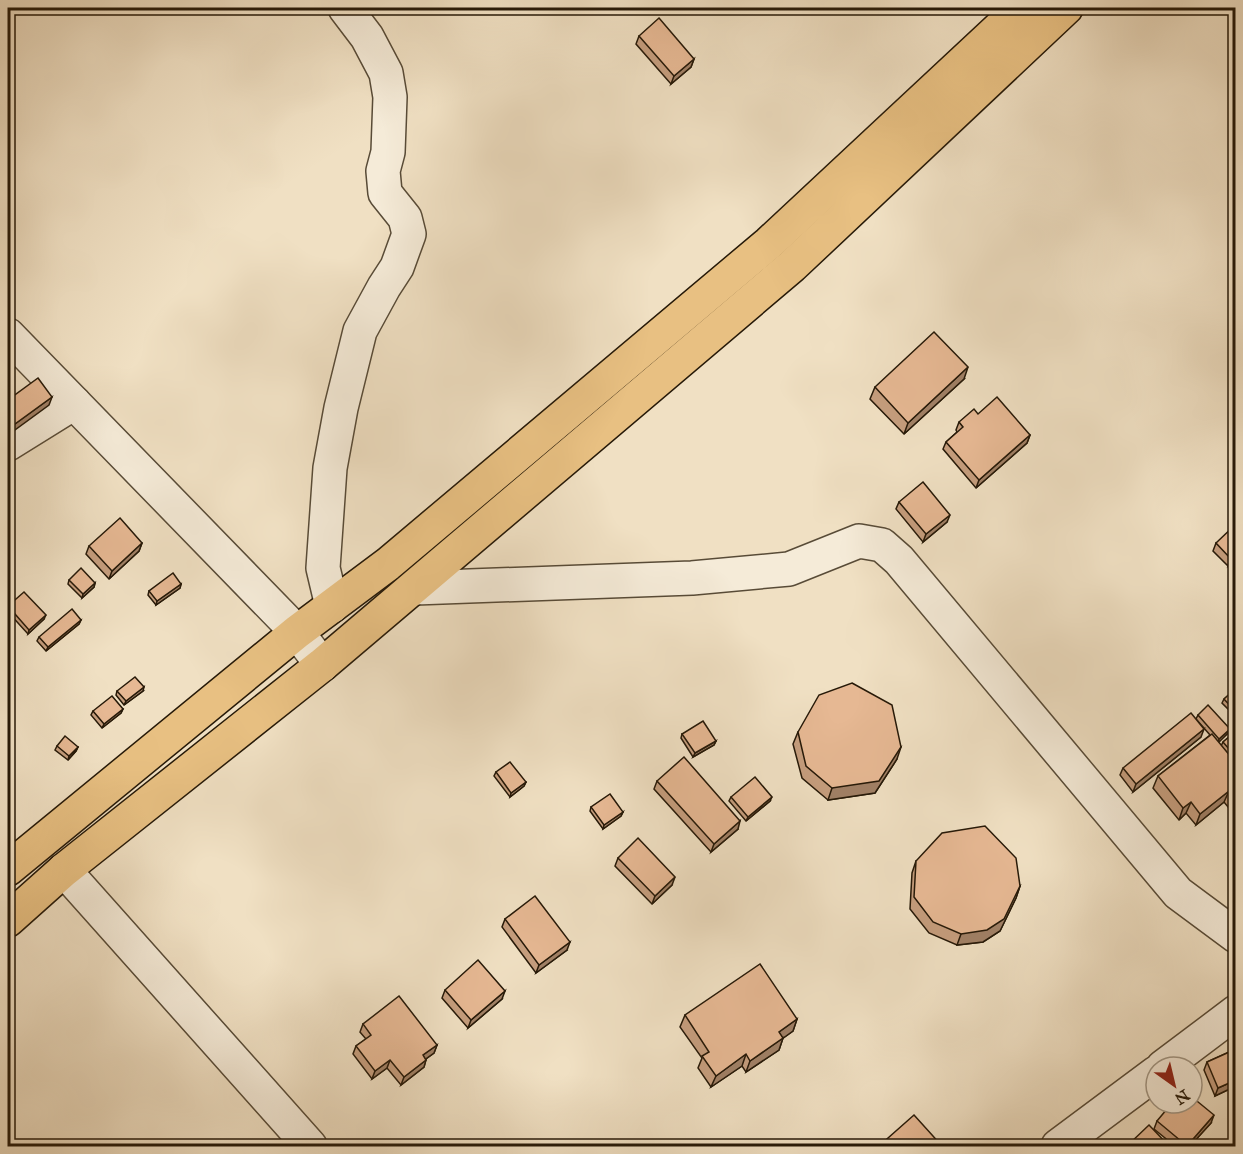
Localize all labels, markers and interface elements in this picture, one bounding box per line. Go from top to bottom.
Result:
north arrow [1144,1055,1204,1115]
text: N [1171,1085,1193,1109]

